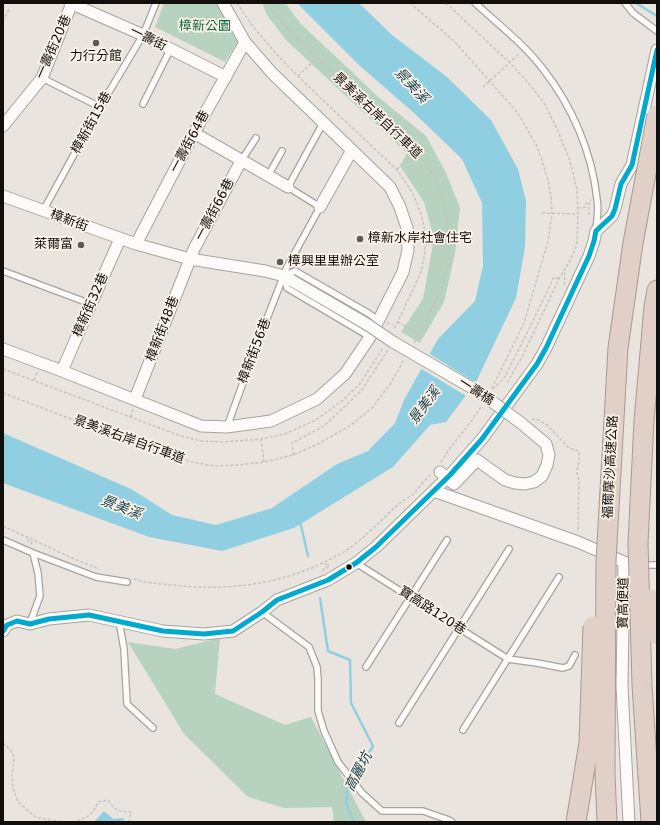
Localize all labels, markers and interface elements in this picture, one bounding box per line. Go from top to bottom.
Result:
street label: 一壽街20巷 [33,13,75,81]
park label: 樟新公園 [179,19,231,35]
street label: 一壽街 [127,23,169,55]
marker: 力行分館 [91,38,101,48]
place label: 力行分館 [70,49,122,65]
water label: 景美溪 [391,65,431,107]
street label: 景美溪右岸自行車道 [330,70,424,162]
street label: 樟新街15巷 [69,89,115,157]
street label: 一壽街64巷 [167,108,213,176]
street label: 一壽街66巷 [192,176,238,244]
street label: 樟新街 [48,207,90,235]
place label: 樟新水岸社會住宅 [368,231,472,247]
marker: 樟新水岸社會住宅 [355,234,365,244]
place label: 萊爾富 [34,237,73,253]
marker: 萊爾富 [76,240,86,250]
place label: 樟興里里辦公室 [288,254,379,270]
marker: 樟興里里辦公室 [275,257,285,267]
street label: 樟新街32巷 [70,271,112,339]
street label: 樟新街48巷 [143,294,183,364]
street label: 樟新街56巷 [235,316,275,386]
street label: 一壽橋 [455,375,497,409]
water label: 景美溪 [406,384,444,428]
street label: 景美溪右岸自行車道 [71,413,187,467]
street label: 福爾摩沙高速公路 [600,415,622,519]
water label: 景美溪 [98,493,144,523]
unlabelled marker [344,562,354,572]
street label: 寶高便道 [616,577,632,629]
street label: 寶高路120巷 [396,584,468,638]
water label: 高麗坑 [342,749,376,795]

